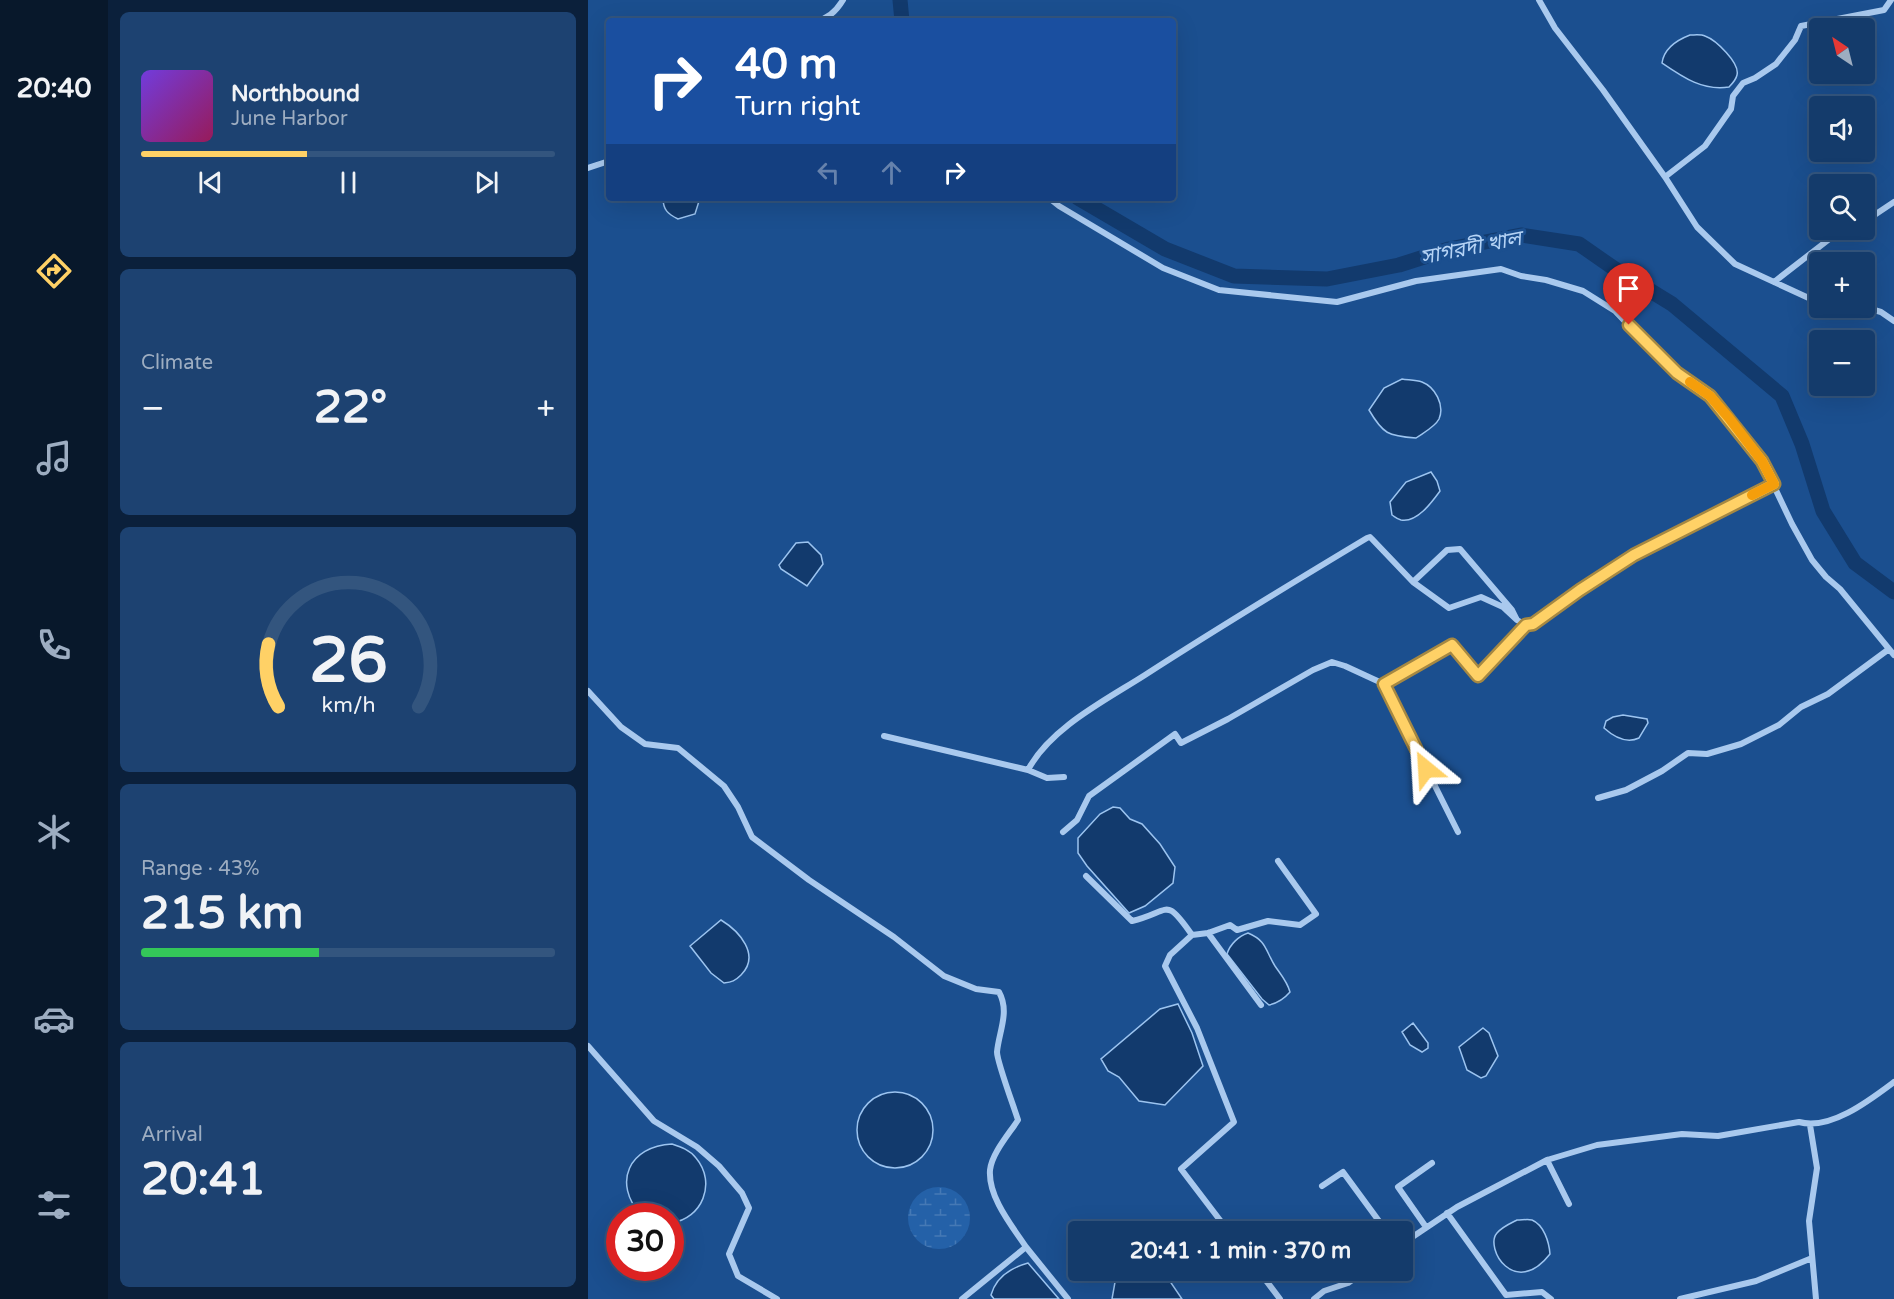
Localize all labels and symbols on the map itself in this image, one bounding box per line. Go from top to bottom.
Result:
north arrow [1809,18,1875,84]
water label: সাগরদী খাল [1418,224,1527,270]
pin [1603,263,1654,325]
position arrow [1394,737,1458,801]
speed limit sign: 30 [606,1203,684,1281]

